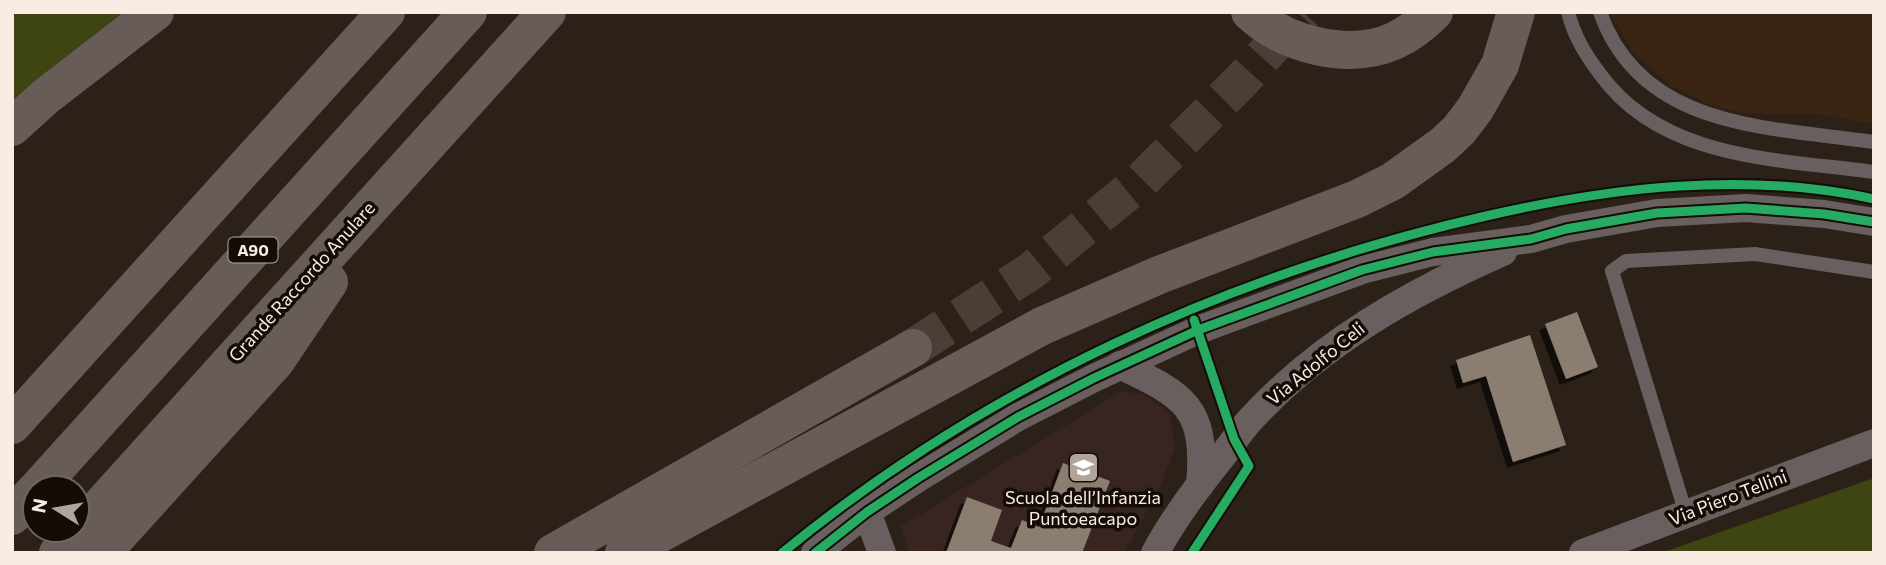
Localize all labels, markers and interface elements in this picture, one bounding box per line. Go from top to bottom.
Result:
street label: Grande Raccordo Anulare [224,197,379,366]
road number: A90 [229,238,278,262]
street label: Via Adolfo Celi [1262,317,1369,409]
school or university icon: Scuola dell’Infanzia Puntoeacapo [1066,450,1100,484]
street label: Via Piero Tellini [1665,464,1790,530]
north arrow [21,474,91,544]
place label: Scuola dell’Infanzia Puntoeacapo [1005,486,1161,529]
text: N [26,496,51,515]

